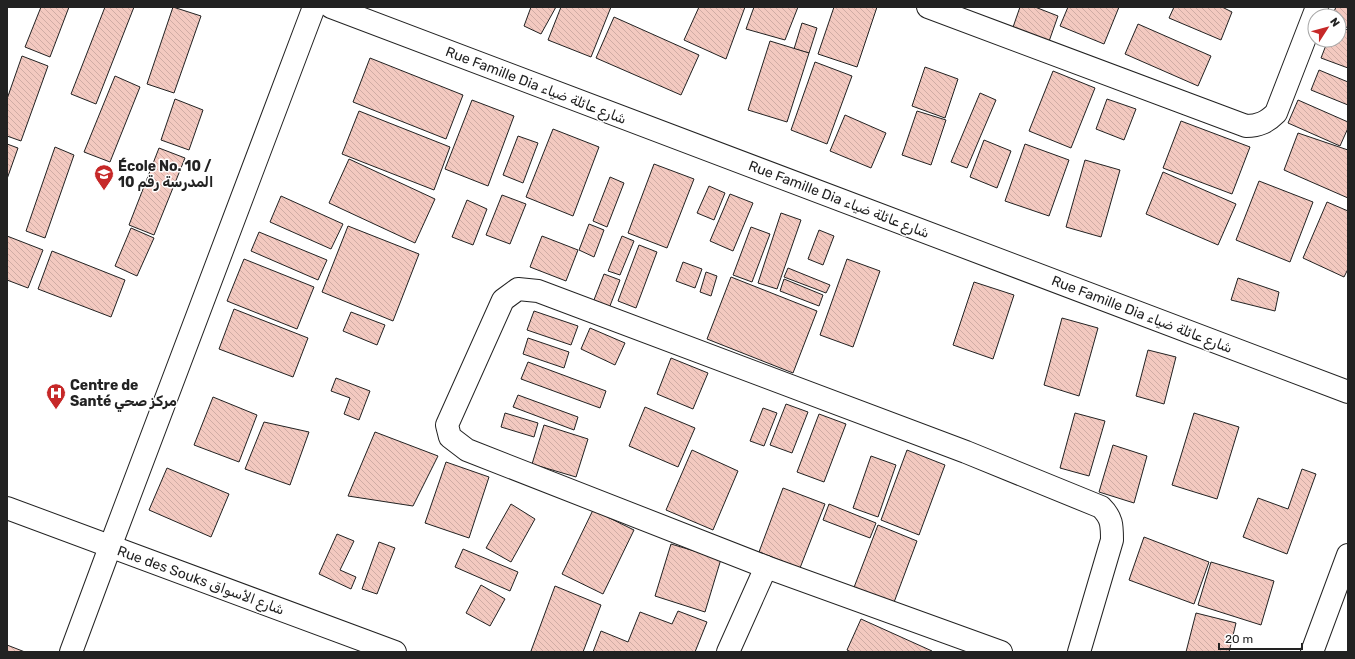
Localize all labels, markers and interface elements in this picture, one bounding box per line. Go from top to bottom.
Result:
north arrow [1307,8,1347,48]
text: N [1327,15,1342,30]
street label: Rue Famille Dia شارع عائلة ضياء [442,43,629,130]
place label: École No. 10 / المدرسة رقم 10 [118,157,213,191]
street label: Rue Famille Dia شارع عائلة ضياء [745,157,932,244]
school or university icon: École No. 10 / المدرسة رقم 10 [93,163,115,191]
street label: Rue Famille Dia شارع عائلة ضياء [1048,272,1235,359]
place label: Centre de Santé مركز صحي [70,377,177,412]
hospital icon: Centre de Santé مركز صحي [45,382,67,410]
street label: Rue des Souks شارع الأسواق [114,542,287,621]
scale bar [1219,625,1302,651]
text: 20 m [1225,632,1253,646]

